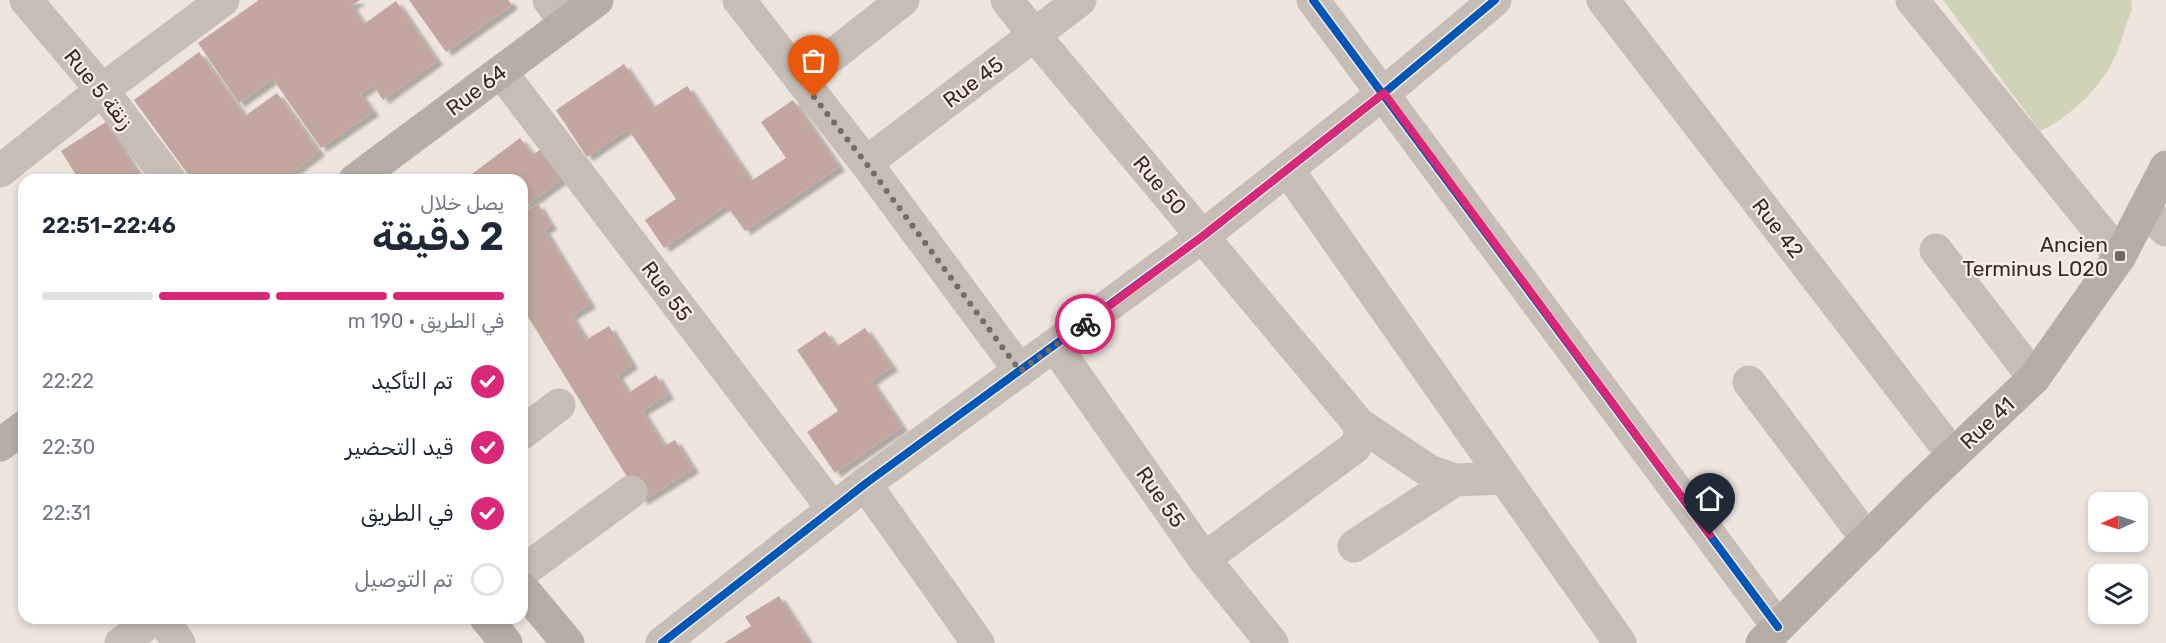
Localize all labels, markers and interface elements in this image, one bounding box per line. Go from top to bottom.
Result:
pin [788,35,839,97]
street label: Rue 5 زنقة [59,44,139,134]
icon: bag [797,44,830,77]
street label: Rue 45 [938,51,1008,113]
street label: Rue 64 [441,59,511,121]
street label: Rue 50 [1128,150,1192,220]
text: يصل خلال [420,191,504,215]
street label: Rue 42 [1747,193,1809,263]
text: 22:46–22:51 [42,212,176,239]
text: 2 دقيقة [372,214,504,260]
place label: Ancien Terminus L020 [1962,232,2108,281]
marker: Ancien Terminus L020 [2113,249,2127,263]
street label: Rue 55 [636,256,698,326]
courier [1055,294,1115,354]
icon: bike [1069,308,1102,341]
text: في الطريق · 190 m [348,309,504,333]
icon: check [471,365,504,398]
text: تم التأكيد [371,368,453,395]
text: 22:22 [42,369,94,393]
street label: Rue 41 [1955,392,2019,454]
icon: check [471,431,504,464]
text: قيد التحضير [345,434,453,461]
text: 22:30 [42,435,95,459]
street label: Rue 55 [1131,462,1191,532]
pin [1684,473,1735,535]
icon: home [1693,482,1726,515]
north arrow [2088,492,2148,552]
map controls [2088,492,2148,624]
icon: check [471,497,504,530]
text: في الطريق [361,500,453,527]
text: 22:31 [42,501,91,525]
button: layers [2088,564,2148,624]
text: تم التوصيل [354,566,453,593]

